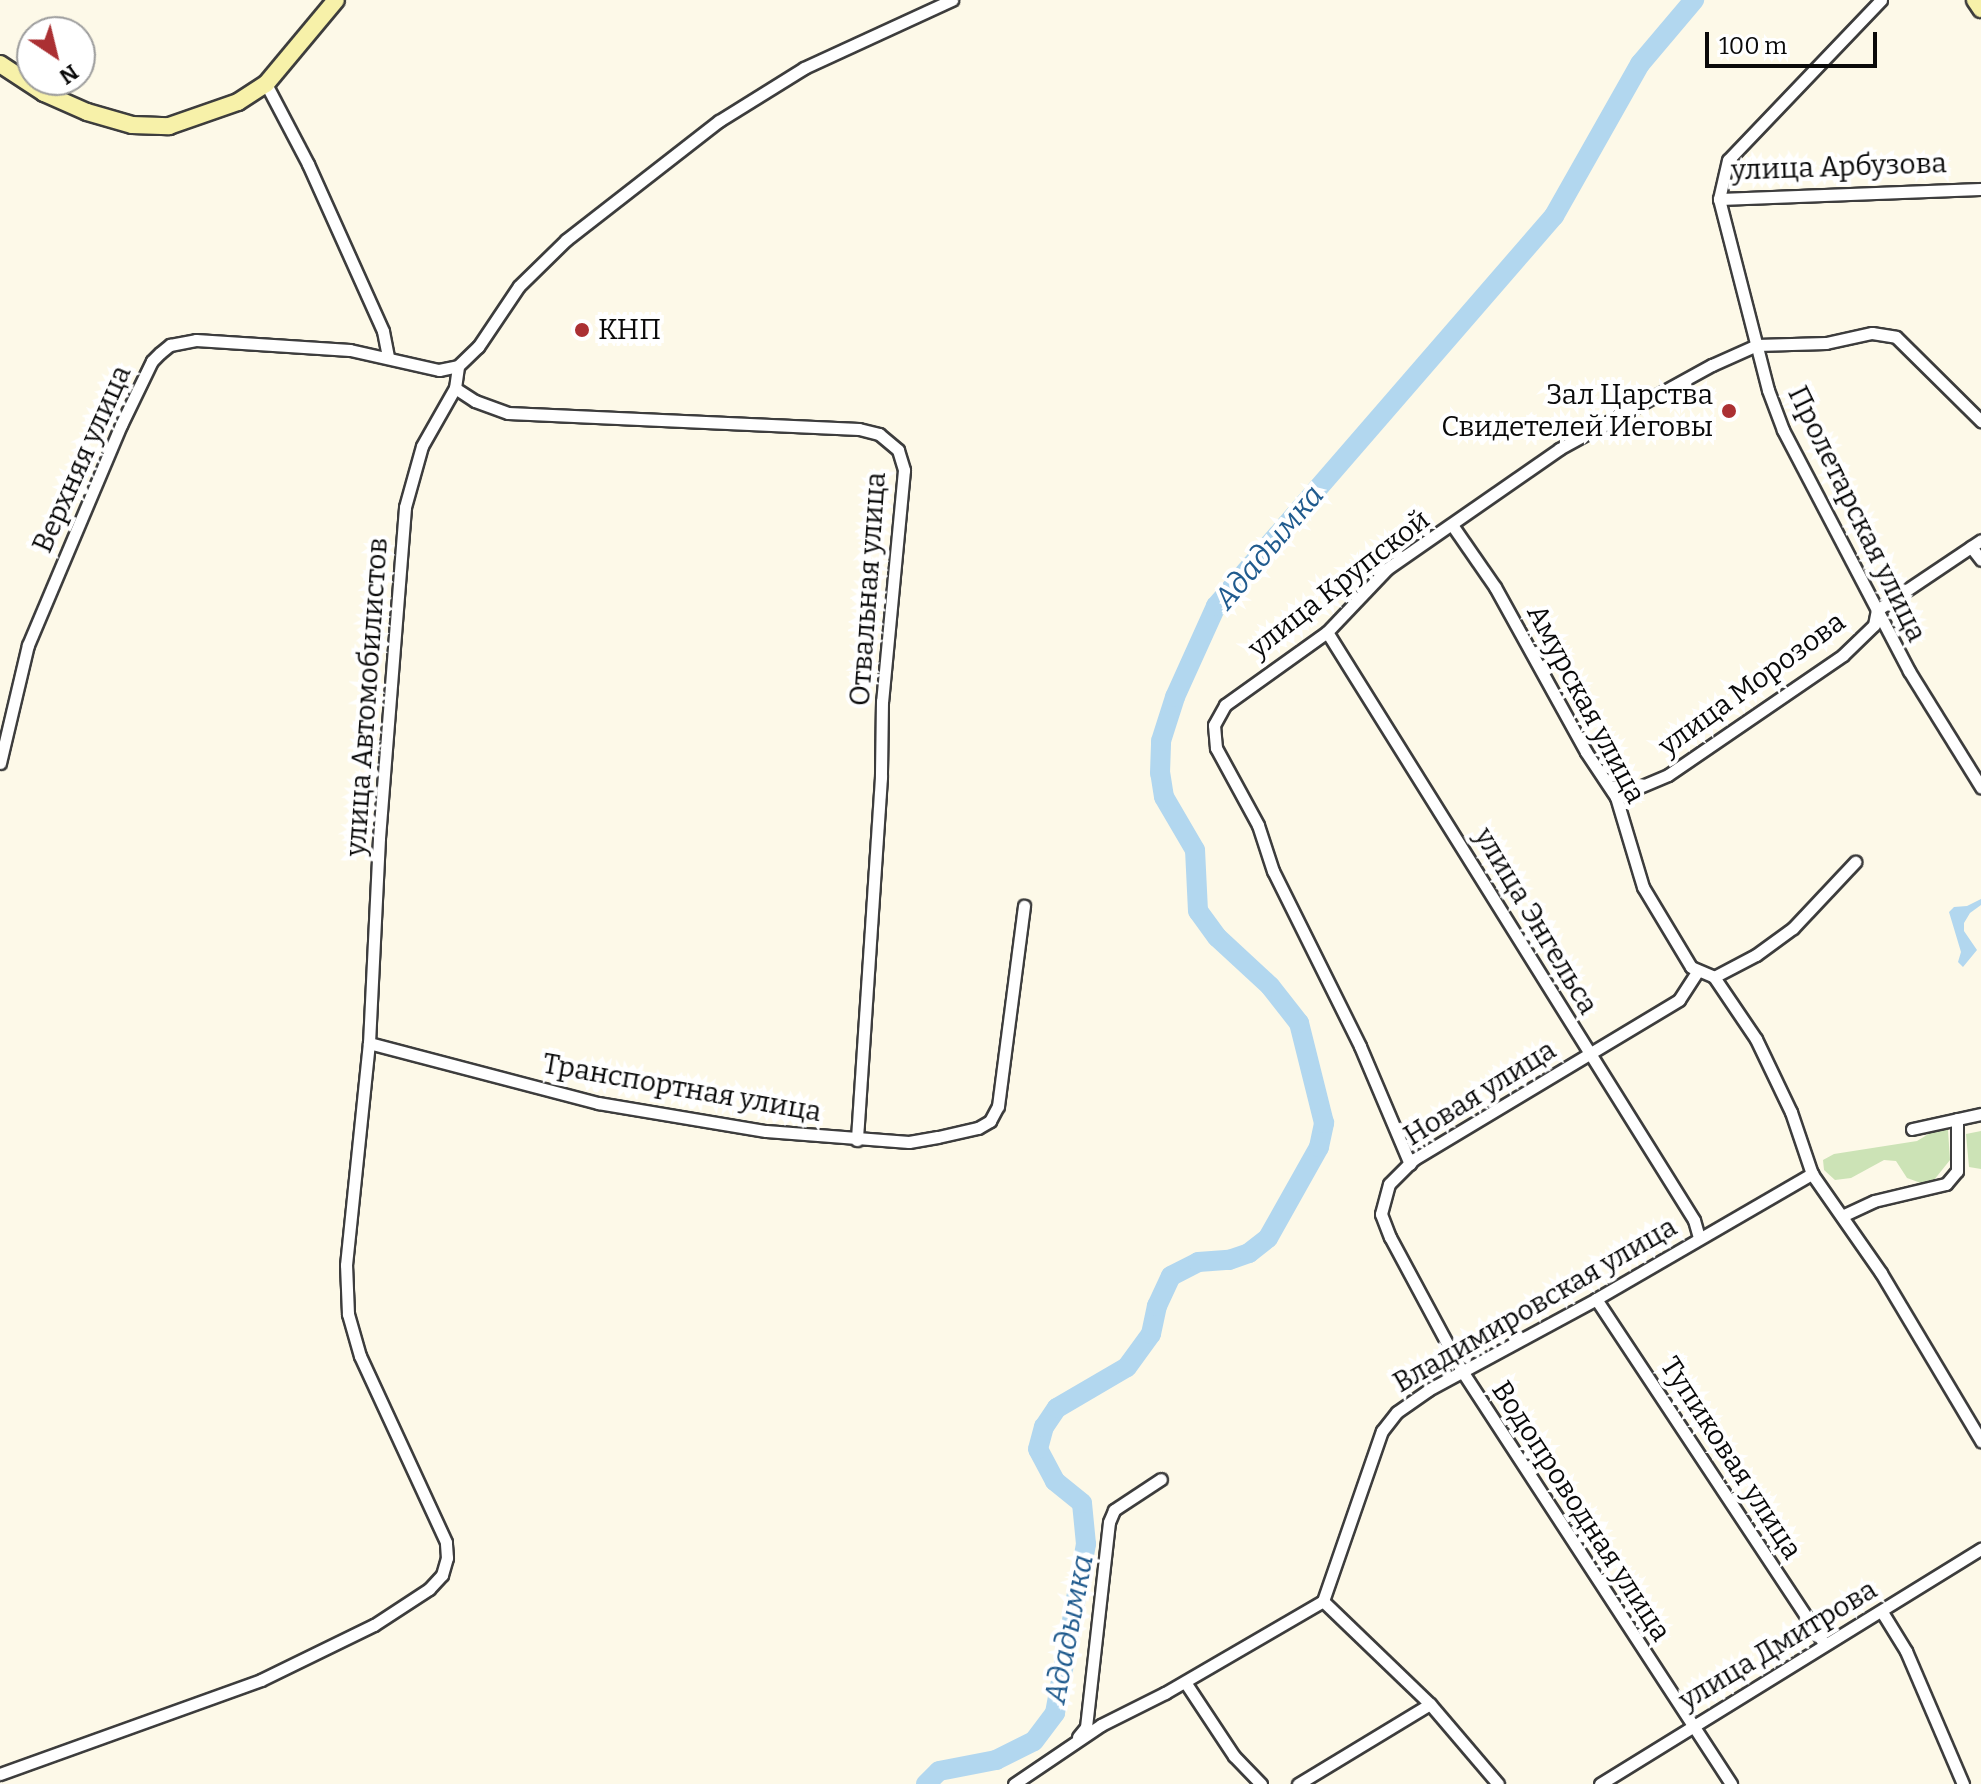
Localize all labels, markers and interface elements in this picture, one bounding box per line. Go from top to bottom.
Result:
north arrow [16,16,96,96]
scale bar [1709,16,1881,66]
text: 100 m [1719,32,1787,60]
text: N [54,58,84,90]
street label: улица Арбузова [1731,146,1947,188]
place label: КНП [598,313,661,347]
marker: КНП [573,321,591,339]
street label: Верхняя улица [26,360,138,558]
place label: Зал Царства Свидетелей Иеговы [1441,378,1713,444]
street label: Пролетарская улица [1780,381,1934,647]
marker: Зал Царства Свидетелей Иеговы [1720,402,1738,420]
street label: Отвальная улица [843,471,893,707]
water label: Ададымка [1207,478,1331,616]
street label: улица Крупской [1242,503,1436,665]
street label: улица Автомобилистов [339,537,395,857]
street label: Амурская улица [1520,599,1652,809]
street label: улица Морозова [1652,605,1852,763]
street label: улица Энгельса [1467,822,1605,1020]
street label: Новая улица [1398,1033,1562,1153]
street label: Транспортная улица [540,1047,824,1129]
street label: Владимировская улица [1387,1210,1683,1400]
street label: Тупиковая улица [1653,1351,1809,1565]
street label: Водопроводная улица [1484,1375,1678,1647]
water label: Ададымка [1037,1552,1101,1706]
street label: улица Дмитрова [1673,1573,1883,1717]

